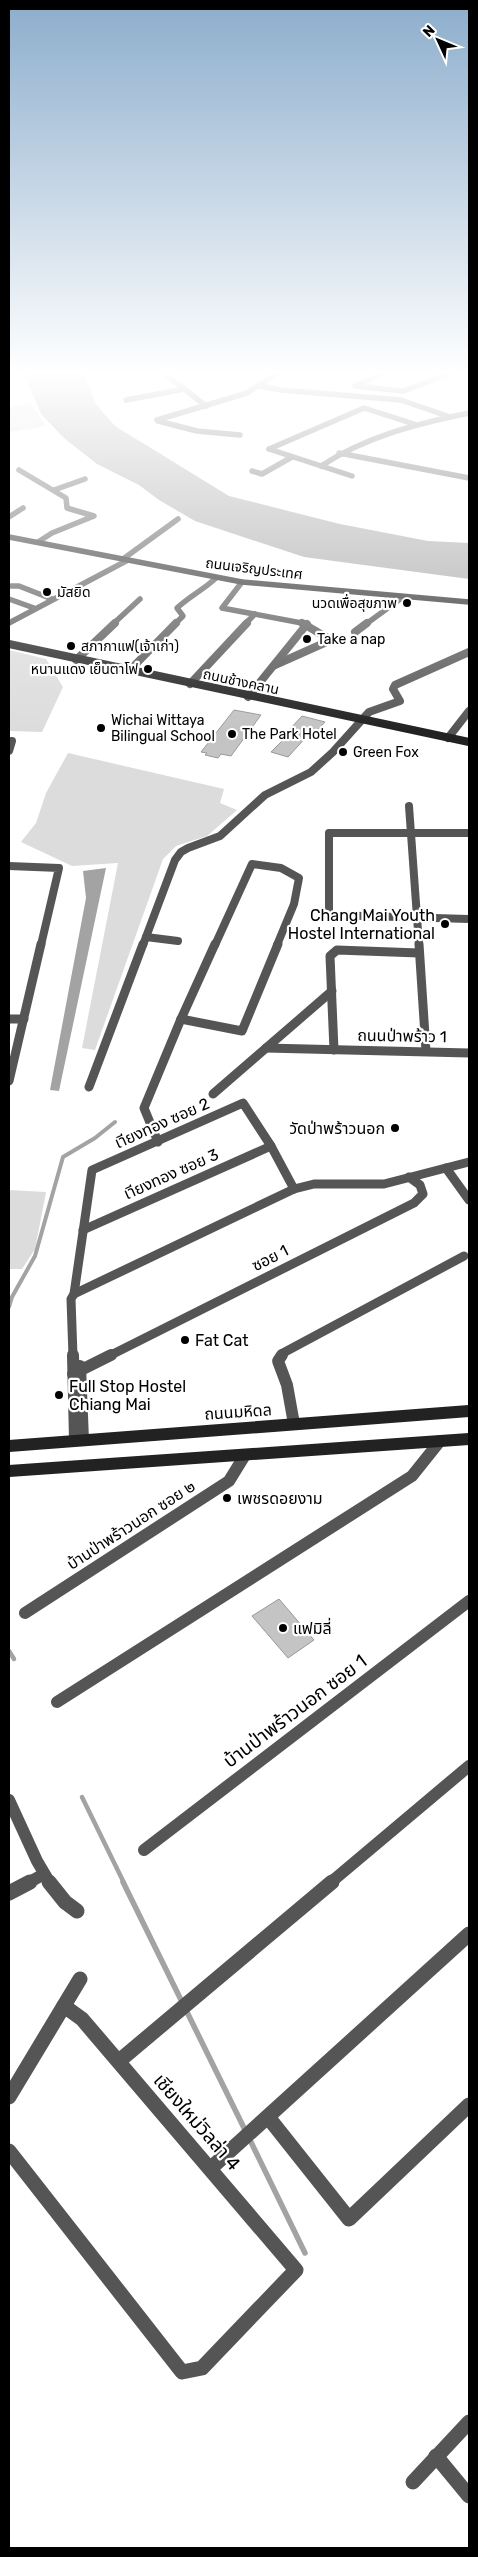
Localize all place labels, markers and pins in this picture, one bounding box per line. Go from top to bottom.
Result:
place label: มัสยิด [57,584,91,601]
marker: มัสยิด [41,586,53,598]
place label: นวดเพื่อสุขภาพ [312,593,397,612]
marker: นวดเพื่อสุขภาพ [401,597,413,609]
place label: Take a nap [317,631,385,648]
marker: Take a nap [301,633,313,645]
place label: สภากาแฟ(เจ้าเก่า) [81,638,179,655]
marker: สภากาแฟ(เจ้าเก่า) [65,640,77,652]
place label: หนานแดง เย็นตาโฟ [31,661,138,678]
marker: หนานแดง เย็นตาโฟ [142,663,154,675]
place label: Wichai Wittaya Bilingual School [111,712,215,745]
marker: Wichai Wittaya Bilingual School [95,722,107,734]
place label: The Park Hotel [242,726,337,743]
marker: The Park Hotel [226,728,238,740]
place label: Green Fox [353,744,419,761]
marker: Green Fox [337,746,349,758]
place label: Chang Mai Youth Hostel International [288,906,435,943]
marker: Chang Mai Youth Hostel International [439,918,451,930]
place label: วัดป่าพร้าวนอก [289,1119,385,1138]
marker: วัดป่าพร้าวนอก [389,1122,401,1134]
place label: Fat Cat [195,1331,248,1350]
marker: Fat Cat [179,1334,191,1346]
place label: Full Stop Hostel Chiang Mai [69,1377,186,1414]
marker: Full Stop Hostel Chiang Mai [53,1389,65,1401]
place label: เพชรดอยงาม [237,1489,323,1508]
marker: เพชรดอยงาม [221,1492,233,1504]
place label: แฟมิลี่ [293,1617,332,1638]
marker: แฟมิลี่ [277,1622,289,1634]

